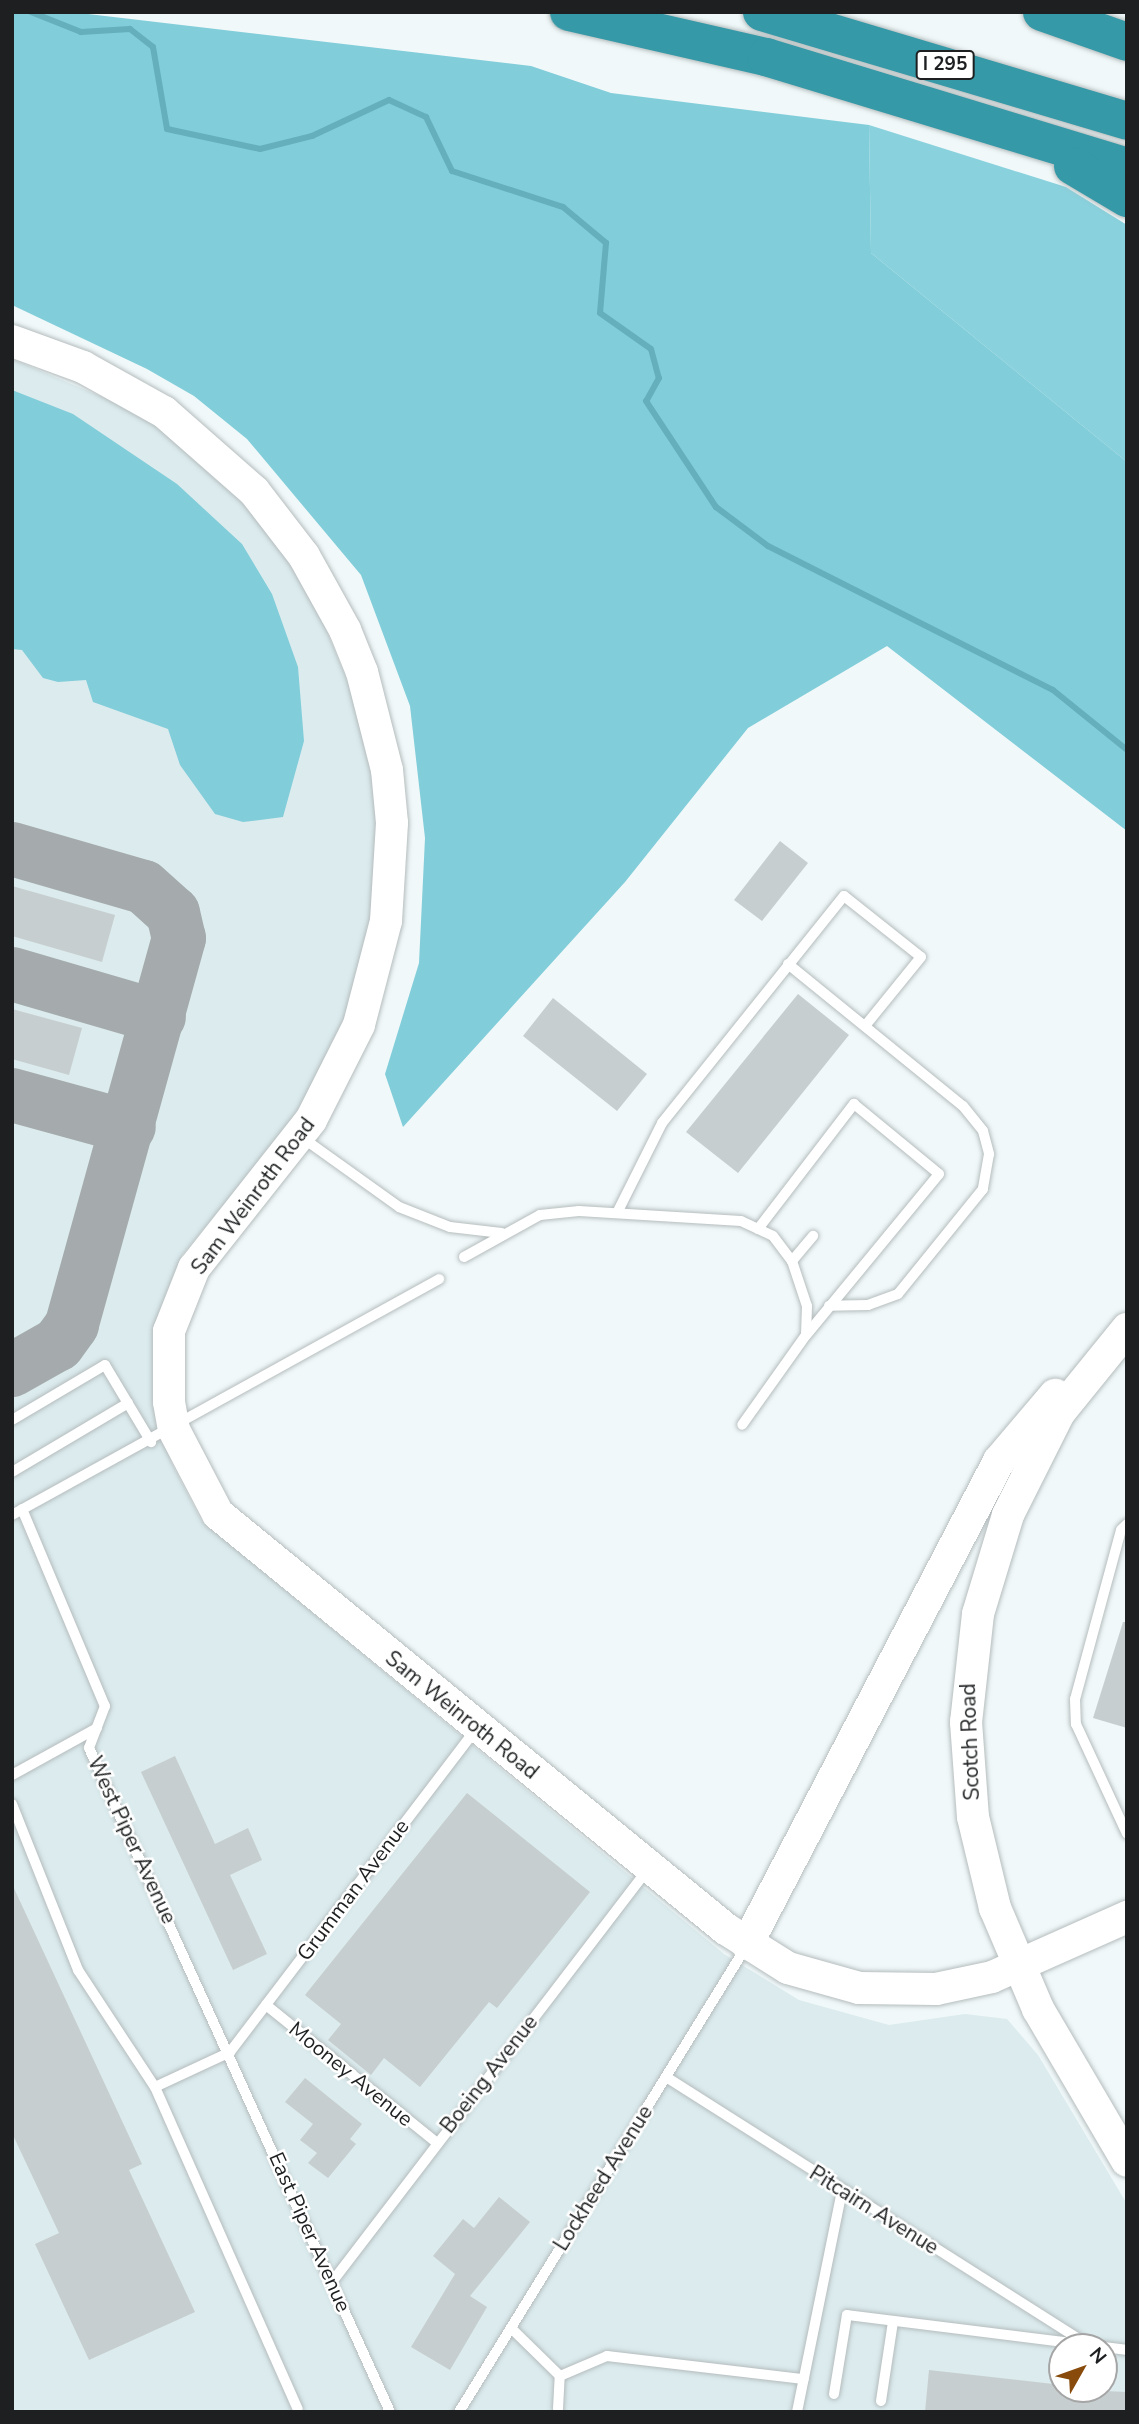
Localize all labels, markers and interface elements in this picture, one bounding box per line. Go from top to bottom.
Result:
road number: I 295 [915,50,975,80]
street label: Sam Weinroth Road [186,1113,320,1279]
street label: Sam Weinroth Road [380,1645,544,1785]
street label: Scotch Road [955,1683,985,1801]
street label: West Piper Avenue [82,1752,182,1928]
street label: Grumman Avenue [292,1814,414,1966]
street label: Boeing Avenue [435,2010,543,2138]
street label: Mooney Avenue [284,2016,418,2132]
street label: Lockheed Avenue [548,2101,658,2255]
street label: East Piper Avenue [264,2148,356,2316]
street label: Pitcairn Avenue [805,2160,943,2260]
north arrow [1048,2333,1118,2403]
text: N [1083,2342,1112,2370]

